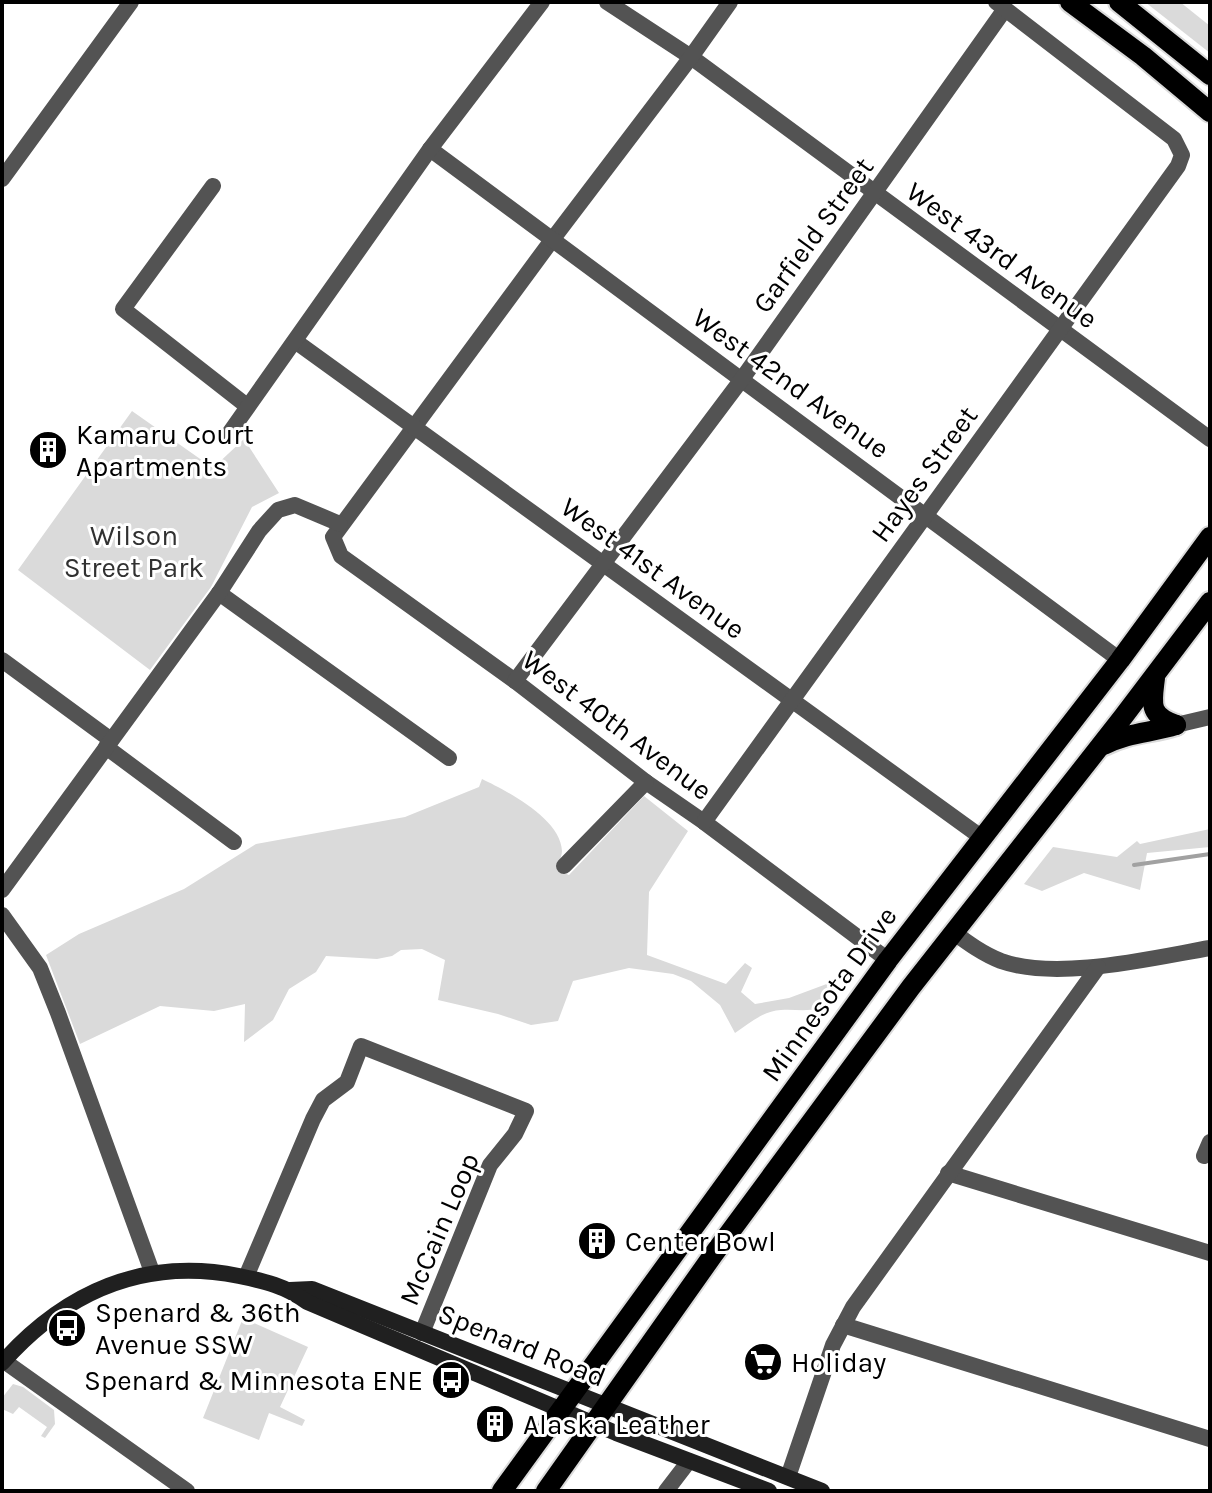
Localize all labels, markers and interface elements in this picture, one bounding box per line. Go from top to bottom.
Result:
street label: Garfield Street [746,151,880,319]
street label: West 43rd Avenue [900,175,1104,335]
street label: West 42nd Avenue [686,301,896,465]
street label: Hayes Street [864,400,984,548]
place label: Kamaru Court Apartments [76,418,254,483]
building icon: Kamaru Court Apartments [27,429,69,471]
street label: West 41st Avenue [555,490,751,646]
park label: Wilson Street Park [64,519,204,584]
street label: West 40th Avenue [516,643,718,807]
street label: Minnesota Drive [754,900,904,1088]
street label: McCain Loop [392,1148,486,1310]
building icon: Center Bowl [576,1220,618,1262]
place label: Center Bowl [625,1225,776,1258]
place label: Spenard & 36th Avenue SSW [95,1296,301,1361]
street label: Spenard Road [433,1296,611,1394]
bus stop icon: Spenard & 36th Avenue SSW [46,1307,88,1349]
supermarket icon: Holiday [742,1341,784,1383]
place label: Holiday [791,1346,886,1379]
bus stop icon: Spenard & Minnesota ENE [430,1359,472,1401]
place label: Spenard & Minnesota ENE [84,1364,423,1397]
building icon: Alaska Leather [474,1403,516,1445]
place label: Alaska Leather [523,1408,711,1441]

